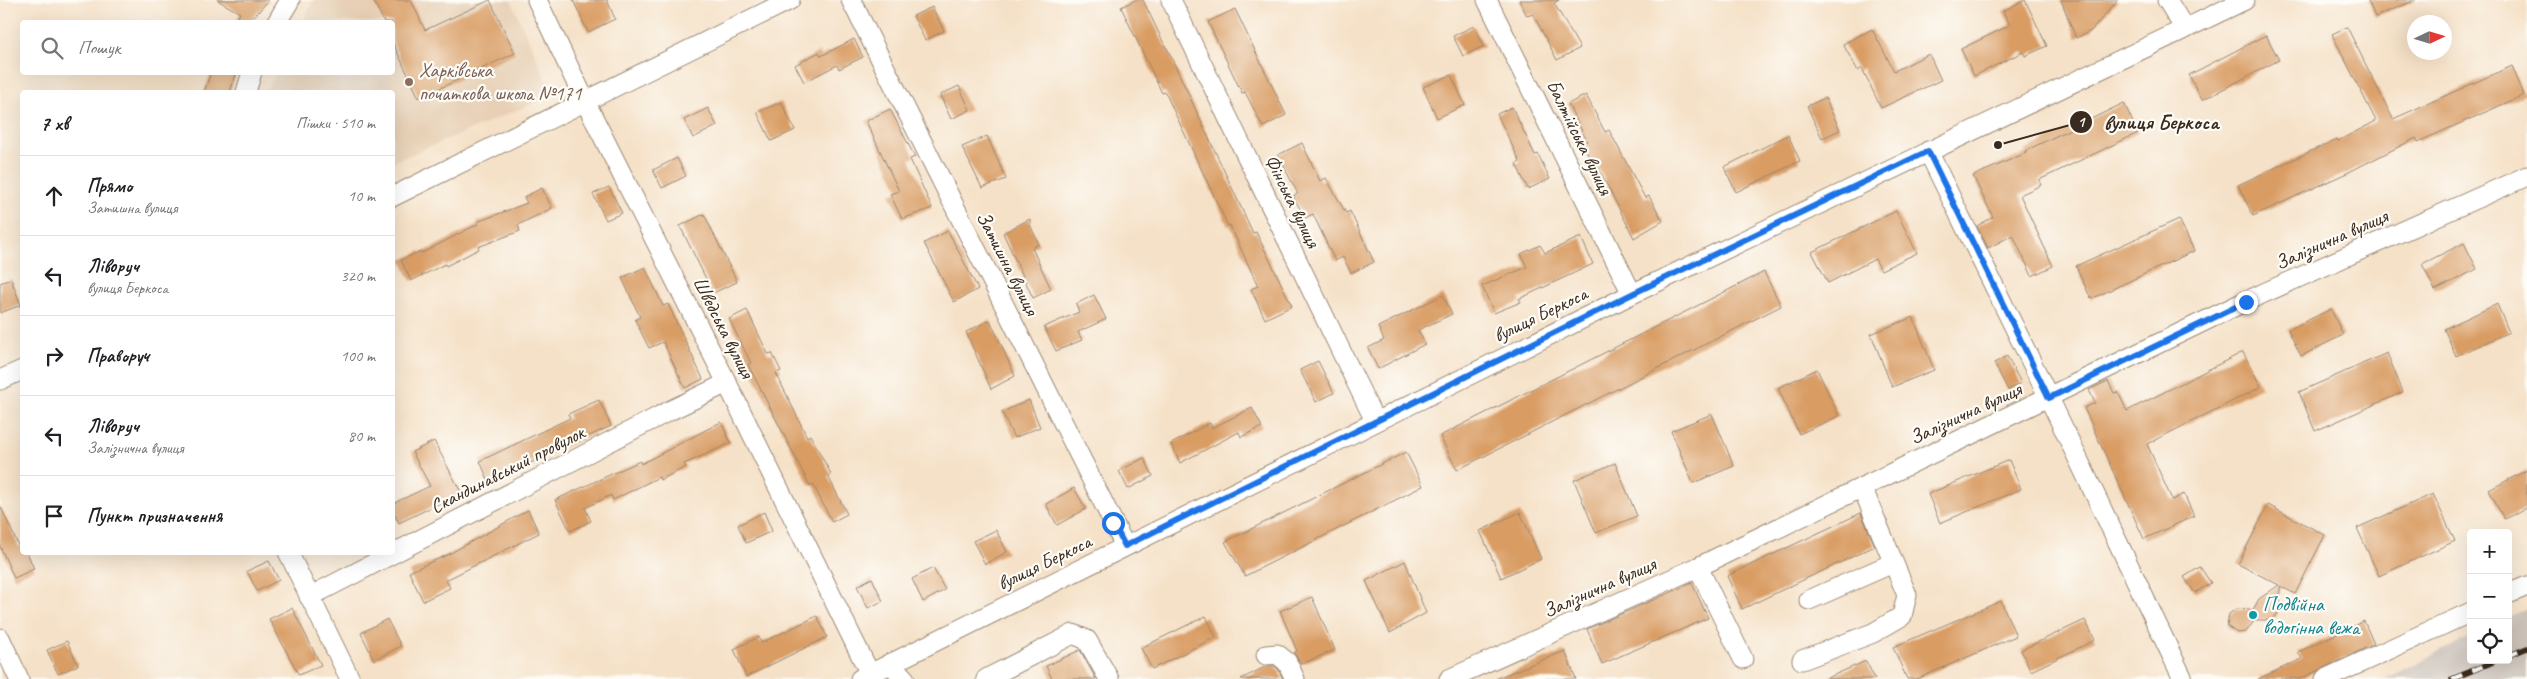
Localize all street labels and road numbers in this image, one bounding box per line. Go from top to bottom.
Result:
street label: Балтійська вулиця [1541,75,1619,200]
street label: Фінська вулиця [1259,150,1326,253]
street label: Залізнична вулиця [2271,203,2393,276]
street label: Затишна вулиця [971,207,1045,321]
street label: Шведська вулиця [687,272,761,384]
street label: вулиця Беркоса [1489,280,1593,348]
street label: Залізнична вулиця [1905,376,2027,451]
street label: Скандинавський провулок [426,419,590,519]
street label: вулиця Беркоса [993,528,1097,596]
street label: Залізнична вулиця [1539,551,1661,624]

